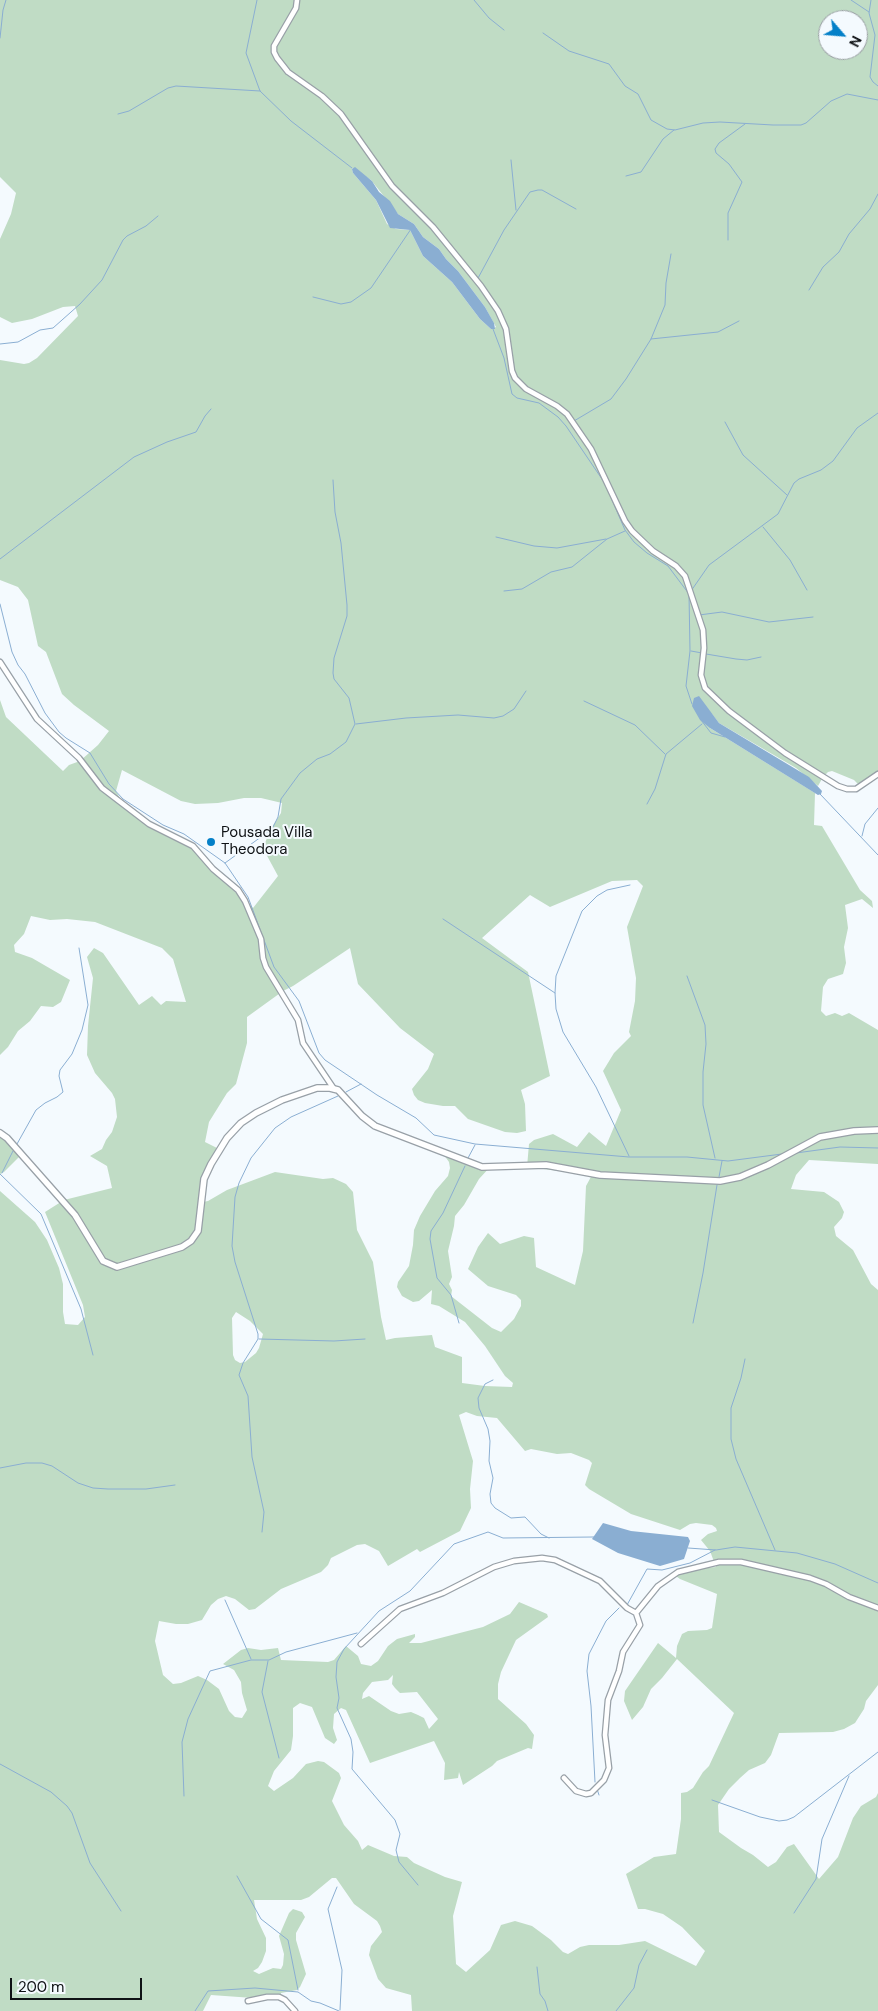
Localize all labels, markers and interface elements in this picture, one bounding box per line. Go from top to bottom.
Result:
north arrow [818,10,868,60]
text: N [845,33,866,50]
place label: Pousada Villa Theodora [221,824,312,859]
marker: Pousada Villa Theodora [205,836,217,848]
scale bar [12,1968,145,2000]
text: 200 m [18,1977,64,1997]

